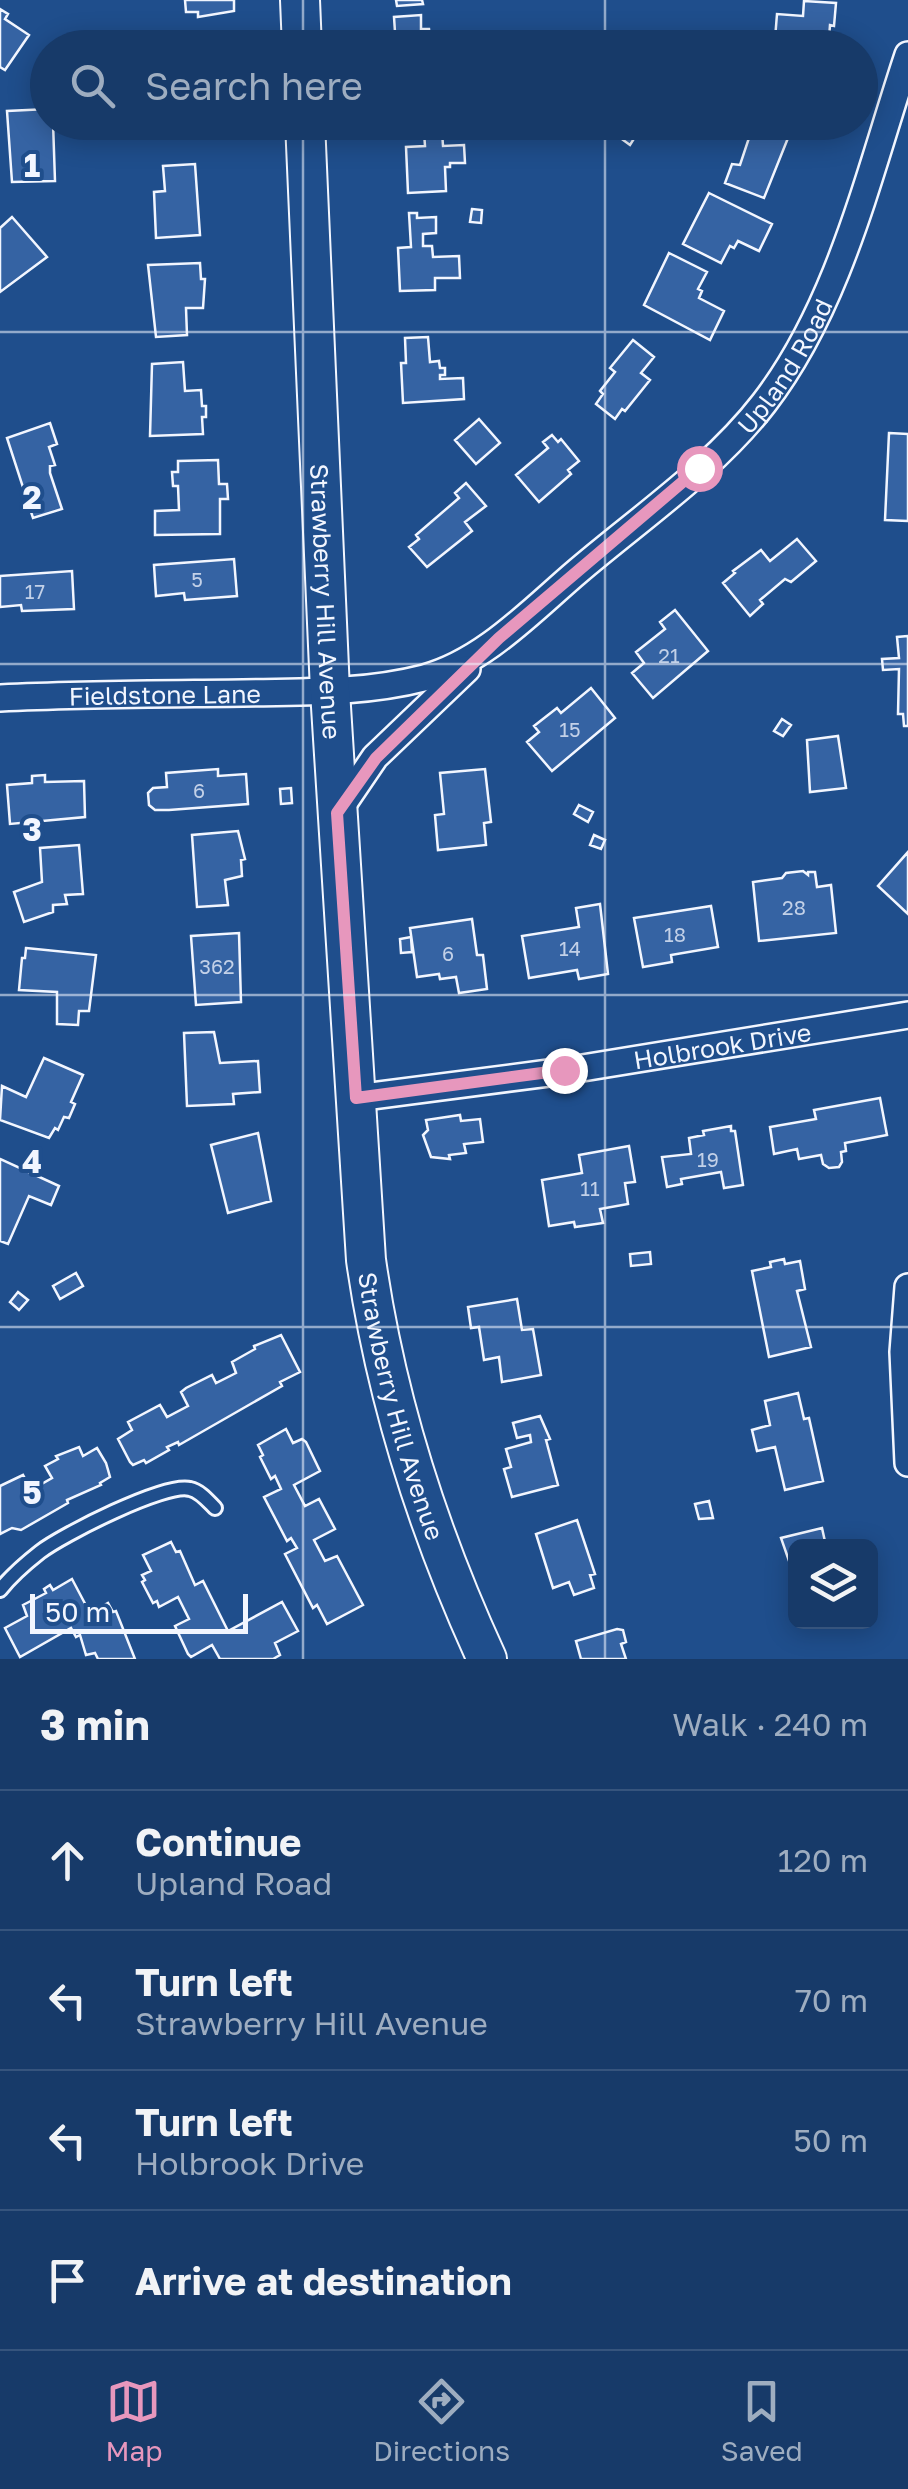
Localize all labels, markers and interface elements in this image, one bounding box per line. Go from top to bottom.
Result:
search box [30,30,878,140]
icon: search [65,58,120,113]
text: Search here [145,63,363,108]
text: 1 [24,146,40,184]
street label: Upland Road [730,294,838,440]
route start [677,446,723,492]
street label: Strawberry Hill Avenue [305,463,349,740]
text: 2 [22,478,42,516]
house number: 5 [191,567,203,591]
house number: 17 [25,579,45,603]
house number: 21 [658,643,680,667]
street label: Fieldstone Lane [68,677,261,711]
house number: 15 [559,717,581,741]
house number: 6 [193,778,205,802]
text: 3 [22,810,42,848]
house number: 28 [782,895,806,919]
house number: 18 [664,922,686,946]
house number: 14 [559,936,581,960]
house number: 6 [442,941,454,965]
house number: 362 [199,954,235,978]
street label: Holbrook Drive [631,1016,813,1075]
route end [542,1048,588,1094]
text: 4 [22,1142,42,1180]
house number: 19 [697,1147,719,1171]
house number: 11 [580,1176,600,1200]
street label: Strawberry Hill Avenue [352,1270,452,1544]
text: 5 [22,1473,42,1511]
map controls [788,1539,878,1629]
button: layers [788,1539,878,1629]
scale bar [30,1589,248,1634]
text: 50 m [45,1595,110,1628]
text: 3 min [40,1699,150,1749]
text: Walk · 240 m [672,1705,868,1743]
text: Continue [135,1819,301,1864]
icon: ahead [40,1833,95,1888]
text: 120 m [778,1841,868,1879]
text: Upland Road [135,1864,332,1902]
text: Turn left [135,1959,293,2004]
icon: left [40,1973,95,2028]
text: 70 m [795,1981,868,2019]
text: Strawberry Hill Avenue [135,2004,488,2042]
text: Turn left [135,2099,293,2144]
icon: left [40,2113,95,2168]
text: 50 m [793,2121,868,2159]
text: Holbrook Drive [135,2144,364,2182]
icon: arrive [40,2253,95,2308]
text: Arrive at destination [135,2258,512,2303]
tab: Map [105,2374,163,2467]
tab: Directions [373,2374,510,2467]
tab: Saved [721,2374,803,2467]

